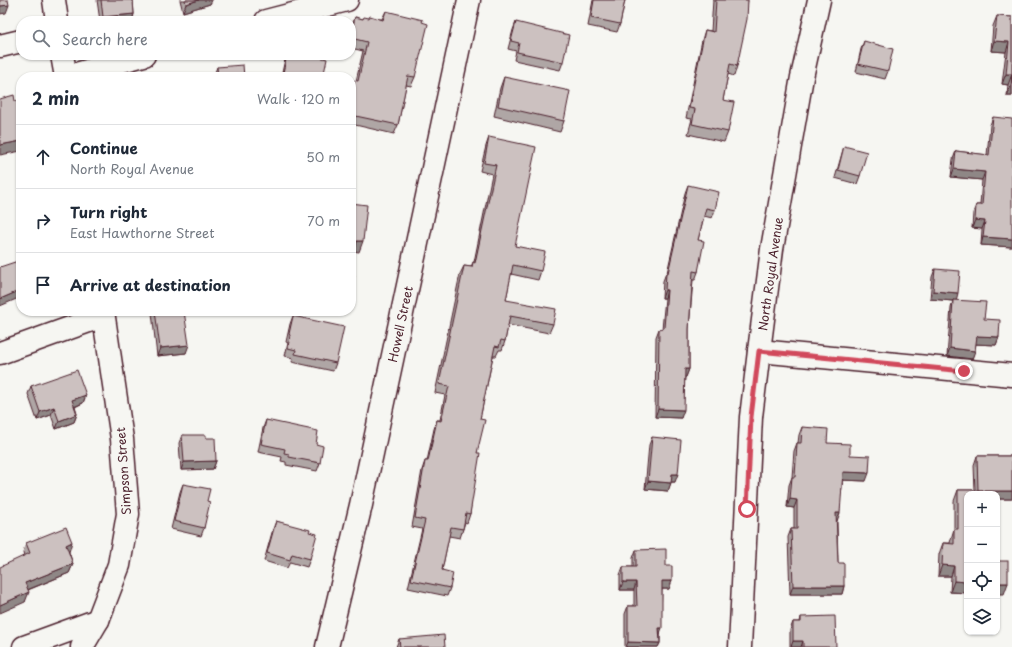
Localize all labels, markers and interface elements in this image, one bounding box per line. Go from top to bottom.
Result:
search box [16,16,356,60]
icon: search [30,27,52,49]
text: Search here [62,27,148,50]
text: 2 min [32,85,79,111]
text: Walk · 120 m [257,89,340,108]
text: Continue [70,136,138,159]
icon: ahead [32,146,54,168]
text: 50 m [306,147,340,166]
text: North Royal Avenue [70,159,194,178]
text: Turn right [70,200,147,223]
icon: right [32,210,54,232]
text: 70 m [307,211,340,230]
street label: North Royal Avenue [753,216,787,332]
text: East Hawthorne Street [70,223,215,242]
text: Arrive at destination [70,273,231,296]
icon: arrive [32,274,54,296]
street label: Howell Street [383,284,417,364]
route end [955,362,973,380]
street label: Simpson Street [111,426,135,515]
map controls [964,491,1000,635]
button: + [964,491,1000,527]
route start [738,500,756,518]
button: − [964,527,1000,563]
button: locate [964,563,1000,599]
button: layers [964,599,1000,635]

